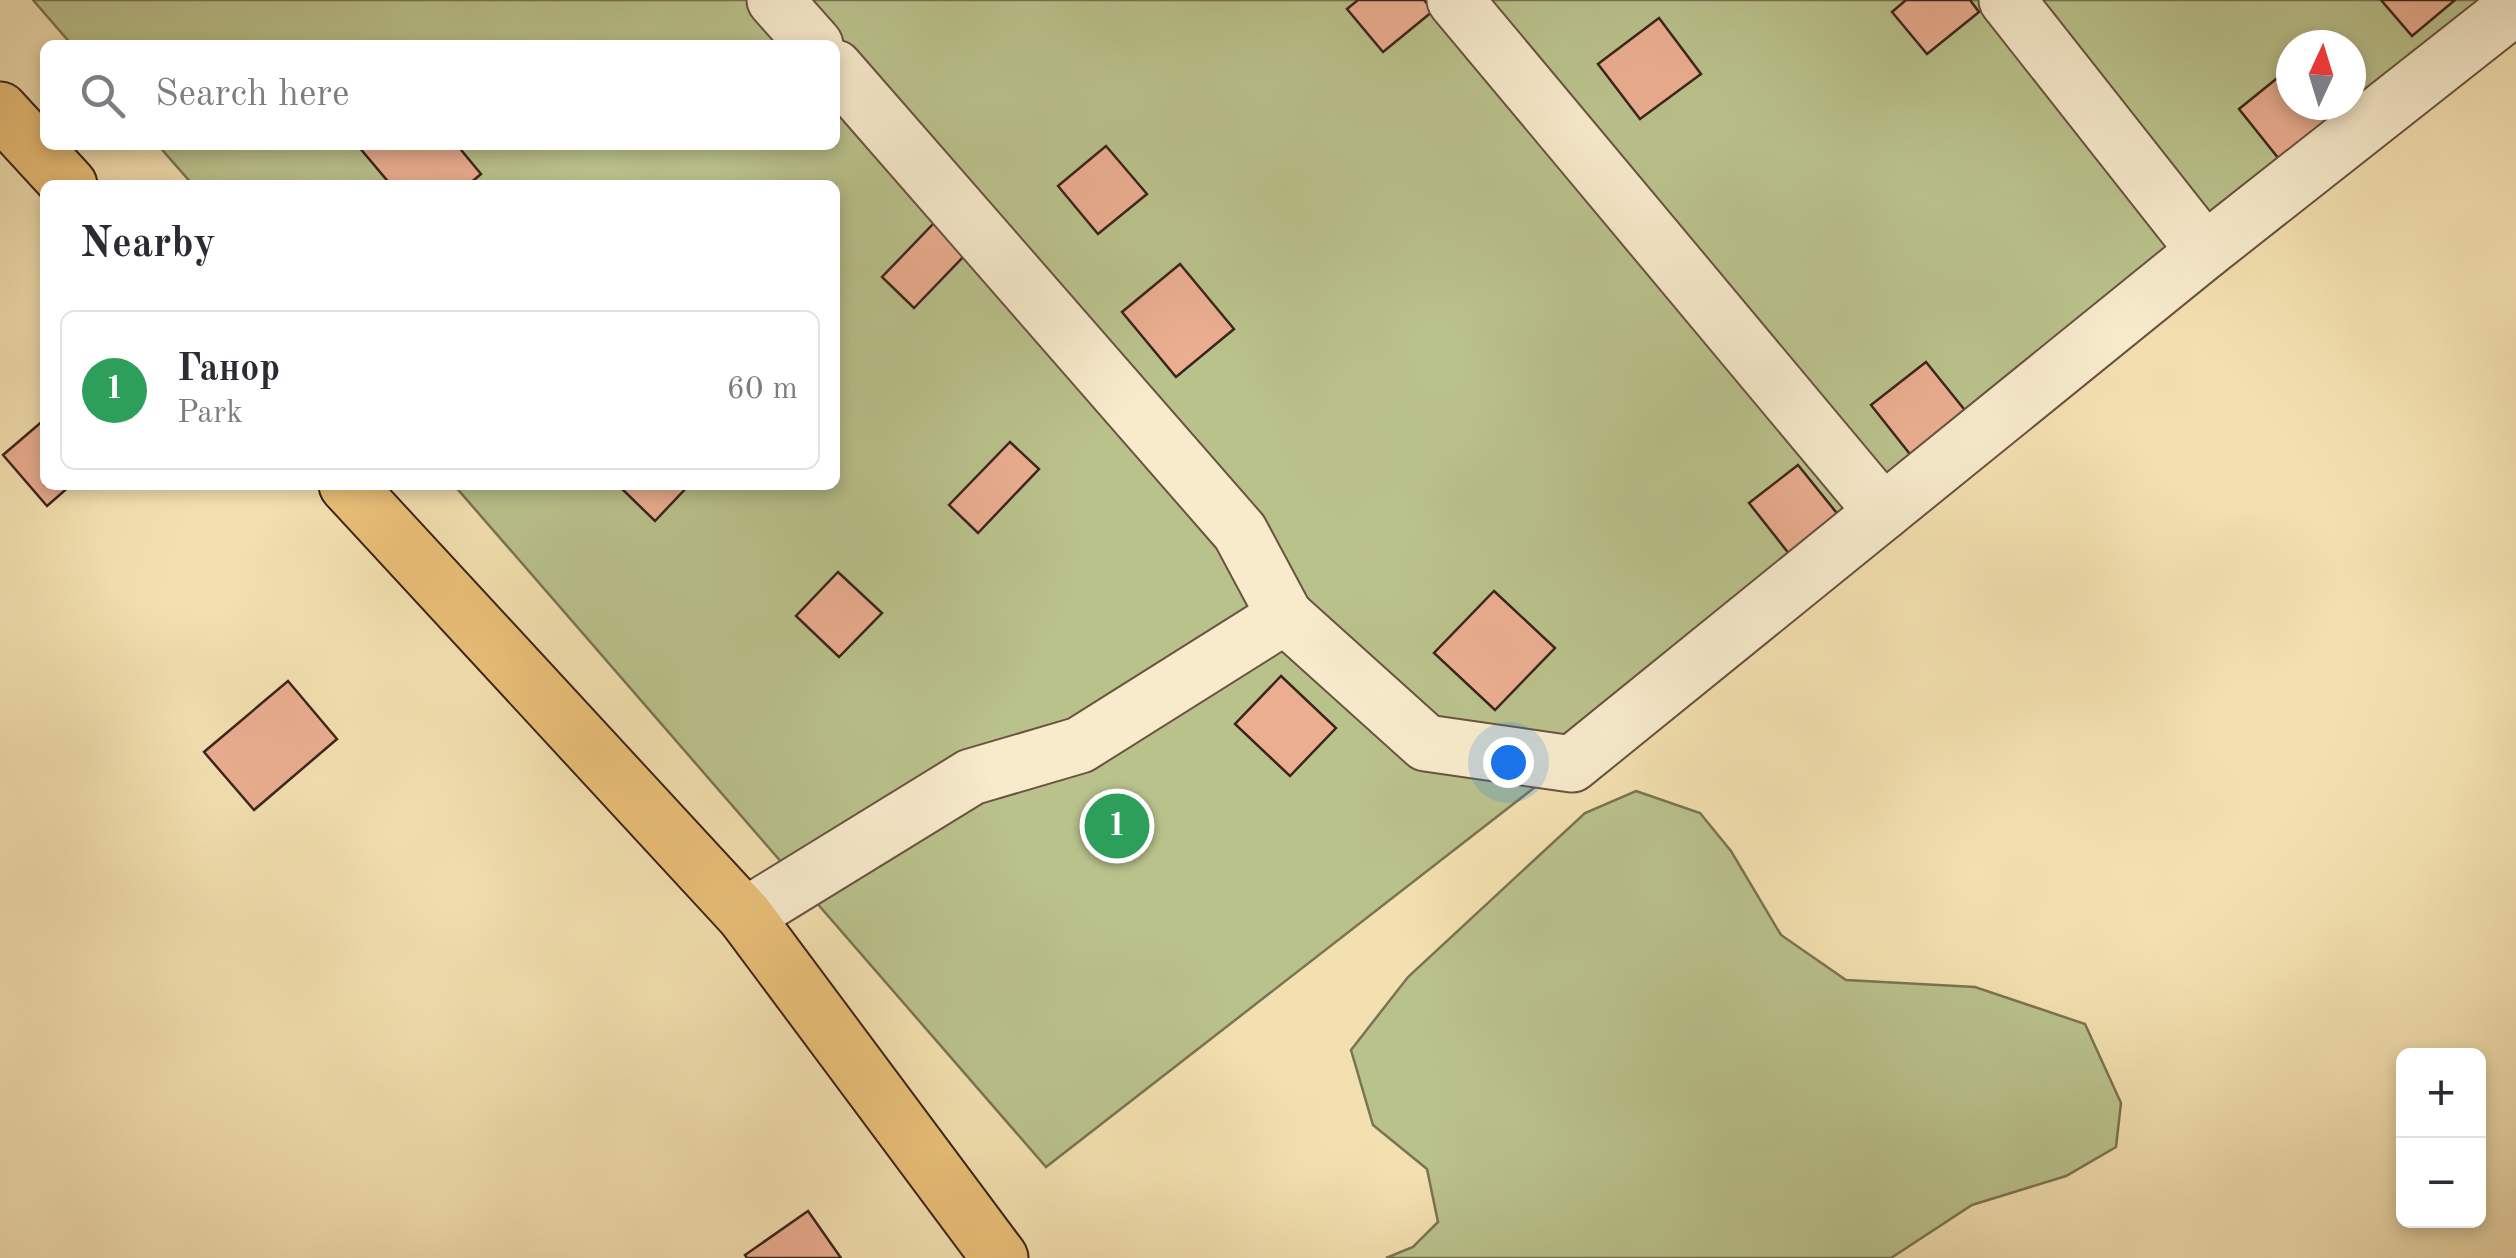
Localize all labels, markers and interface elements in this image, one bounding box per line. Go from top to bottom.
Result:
north arrow [2276,30,2366,120]
search box [40,40,840,150]
icon: search [75,68,130,123]
text: Search here [155,76,350,114]
text: Nearby [80,224,216,266]
text: Ганор [177,351,280,389]
text: 1 [105,374,124,406]
text: 60 m [727,374,798,406]
text: Park [177,398,243,430]
your location [1483,737,1534,788]
pin: 1 [1084,788,1150,864]
map controls [2396,1048,2486,1228]
button: + [2396,1048,2486,1138]
button: − [2396,1138,2486,1228]

